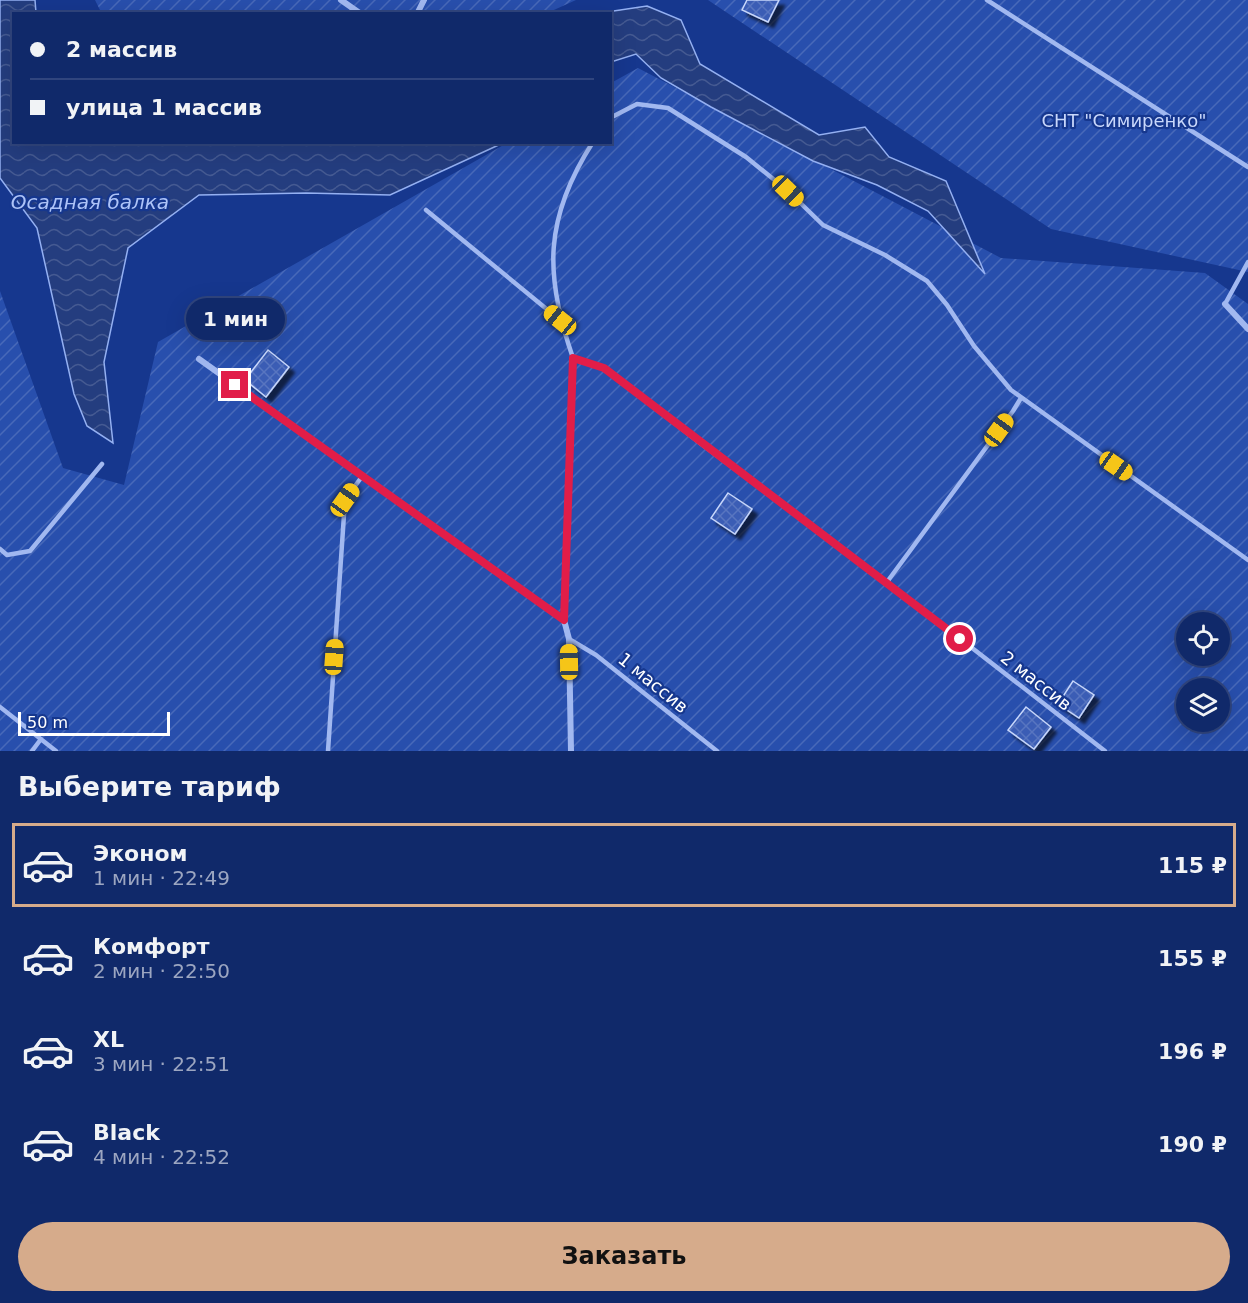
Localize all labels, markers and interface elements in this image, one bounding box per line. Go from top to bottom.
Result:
text: 2 массив [66,37,177,62]
text: улица 1 массив [66,95,262,120]
park label: СНТ "Симиренко" [1041,110,1207,131]
car [769,172,807,210]
water label: Осадная балка [11,190,169,214]
callout: 1 мин [186,298,284,340]
car [540,302,580,338]
text: 1 мин [203,307,268,331]
route end [221,371,248,398]
car [981,410,1017,450]
car [1096,448,1136,484]
car [327,480,363,520]
map controls [1176,612,1230,732]
button: locate [1176,612,1230,666]
route start [946,625,973,652]
car [324,638,344,676]
car [560,644,578,680]
street label: 2 массив [997,647,1076,715]
street label: 1 массив [614,648,693,717]
button: layers [1176,678,1230,732]
scale bar [18,709,170,736]
text: 50 m [27,713,68,732]
text: Выберите тариф [18,771,281,802]
icon: car [21,838,75,892]
text: Эконом [93,841,188,866]
text: 115 ₽ [1158,853,1227,878]
text: 1 мин · 22:49 [93,866,230,890]
icon: car [21,931,75,985]
text: Комфорт [93,934,210,959]
text: 155 ₽ [1158,946,1227,971]
text: 2 мин · 22:50 [93,959,230,983]
icon: car [21,1024,75,1078]
text: XL [93,1027,124,1052]
text: 196 ₽ [1158,1039,1227,1064]
text: 3 мин · 22:51 [93,1052,230,1076]
icon: car [21,1117,75,1171]
text: Black [93,1120,160,1145]
text: 190 ₽ [1158,1132,1227,1157]
text: 4 мин · 22:52 [93,1145,230,1169]
button: Заказать [18,1222,1230,1291]

